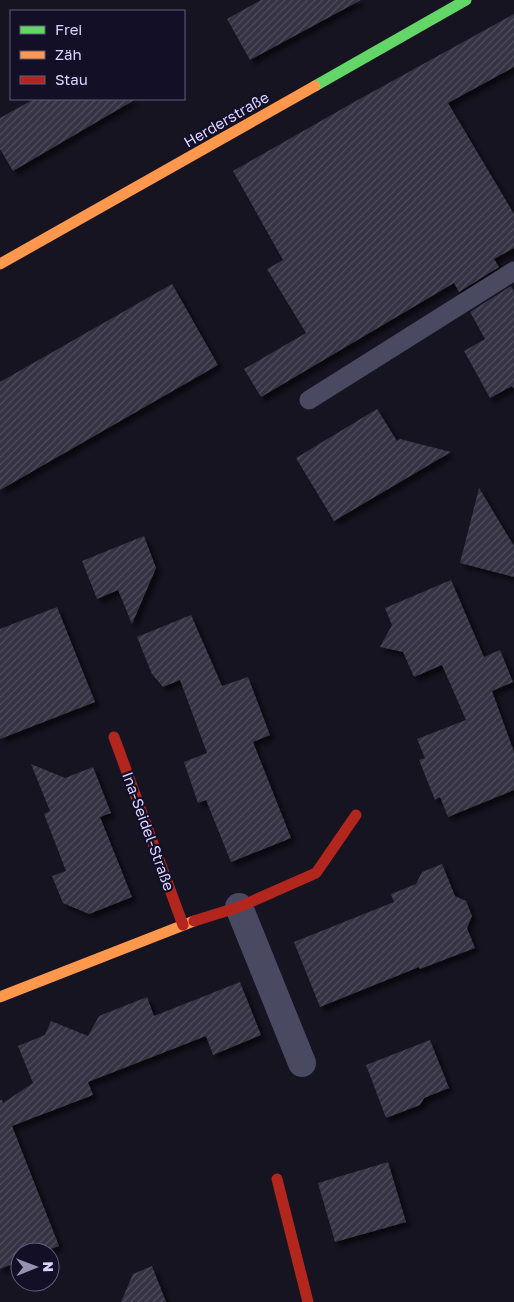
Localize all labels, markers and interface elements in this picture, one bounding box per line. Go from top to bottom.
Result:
legend [10,10,185,100]
text: Frei [55,20,82,38]
text: Zäh [55,45,82,63]
text: Stau [55,70,88,88]
street label: Herderstraße [180,87,272,151]
street label: Ina-Seidel-Straße [119,769,179,893]
north arrow [10,1242,60,1292]
text: N [40,1261,57,1272]

